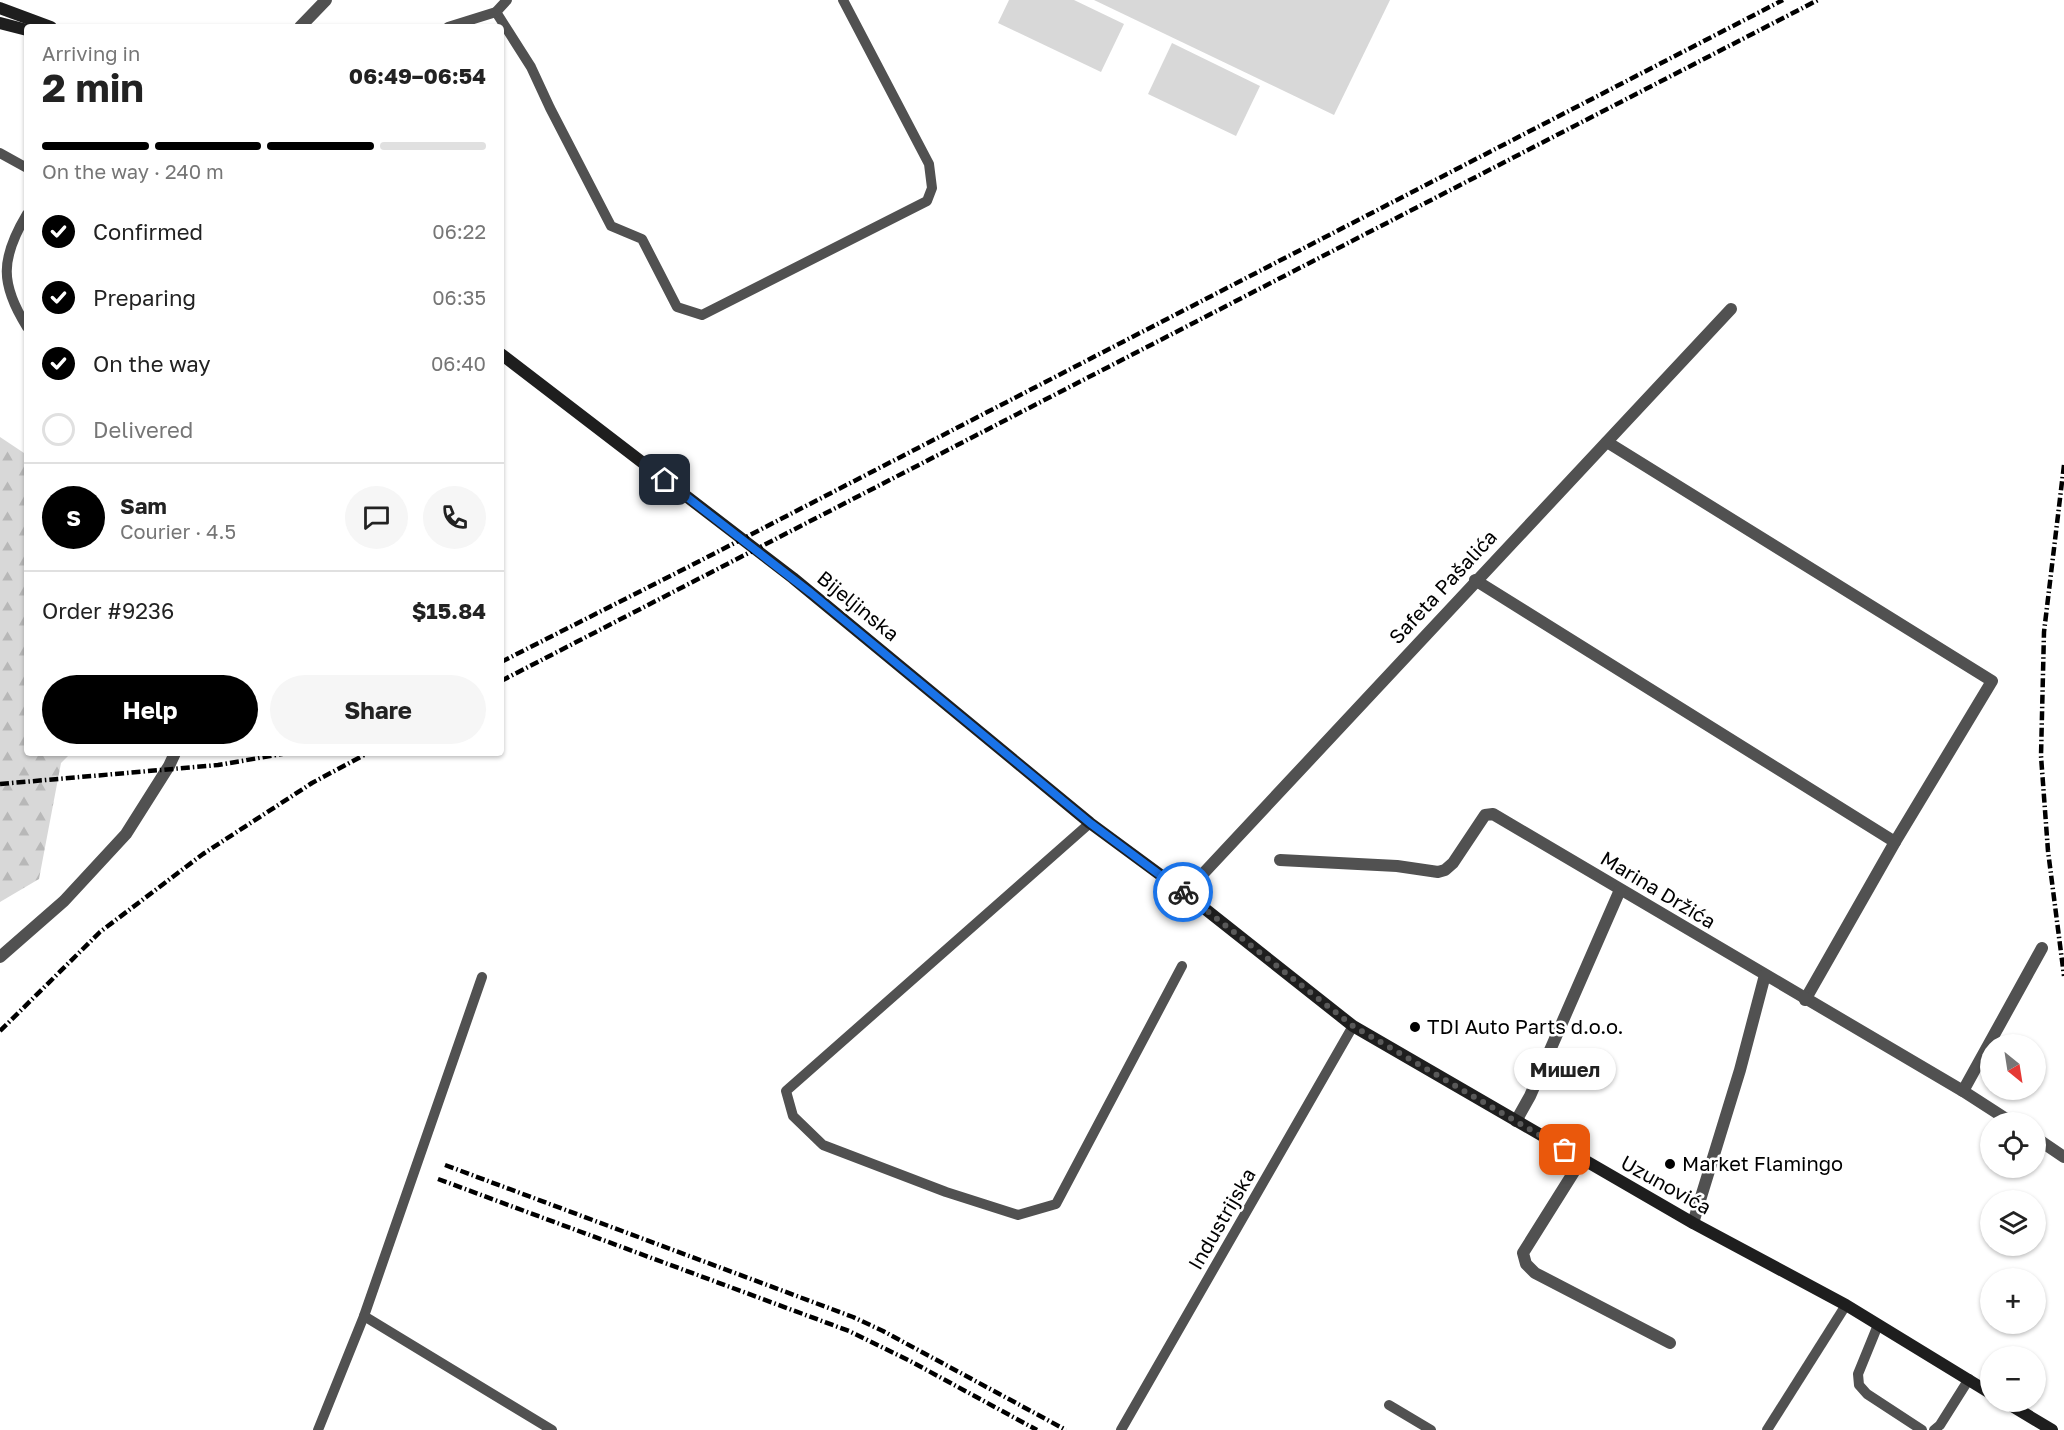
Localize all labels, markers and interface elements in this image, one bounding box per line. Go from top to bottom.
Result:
text: Arriving in [42,41,140,65]
text: 06:49–06:54 [349,62,486,89]
text: 2 min [42,64,144,111]
text: On the way · 240 m [42,159,224,183]
icon: check [42,215,75,248]
text: Confirmed [93,218,203,245]
text: 06:22 [432,219,486,243]
icon: check [42,281,75,314]
text: Preparing [93,284,196,311]
text: 06:35 [432,285,486,309]
icon: check [42,347,75,380]
text: On the way [93,350,211,377]
text: 06:40 [431,351,486,375]
text: Delivered [93,416,193,443]
pin [639,454,690,505]
icon: home [648,463,681,496]
button: chat [345,486,408,549]
button: phone [423,486,486,549]
text: Sam [120,492,167,519]
text: S [66,504,81,531]
text: Courier · 4.5 [120,519,236,543]
street label: Safeta Pašalića [1383,524,1501,648]
street label: Bijeljinska [813,565,904,645]
text: Order #9236 [42,597,174,624]
text: $15.84 [412,597,486,624]
button: Help [42,675,258,744]
button: Share [270,675,486,744]
street label: Marina Držića [1597,845,1720,933]
courier [1153,862,1213,922]
icon: bike [1167,876,1200,909]
place label: TDI Auto Parts d.o.o. [1427,1014,1623,1038]
marker: TDI Auto Parts d.o.o. [1408,1020,1422,1034]
north arrow [1980,1034,2046,1100]
map controls [1980,1034,2046,1412]
callout: Мишел [1514,1048,1616,1090]
text: Мишел [1530,1057,1600,1081]
button: locate [1980,1112,2046,1178]
pin [1539,1124,1590,1175]
icon: bag [1548,1133,1581,1166]
street label: Uzunovića [1617,1149,1716,1219]
place label: Market Flamingo [1682,1151,1843,1175]
marker: Market Flamingo [1663,1157,1677,1171]
street label: Industrijska [1182,1164,1260,1273]
button: layers [1980,1190,2046,1256]
button: + [1980,1268,2046,1334]
button: − [1980,1346,2046,1412]

